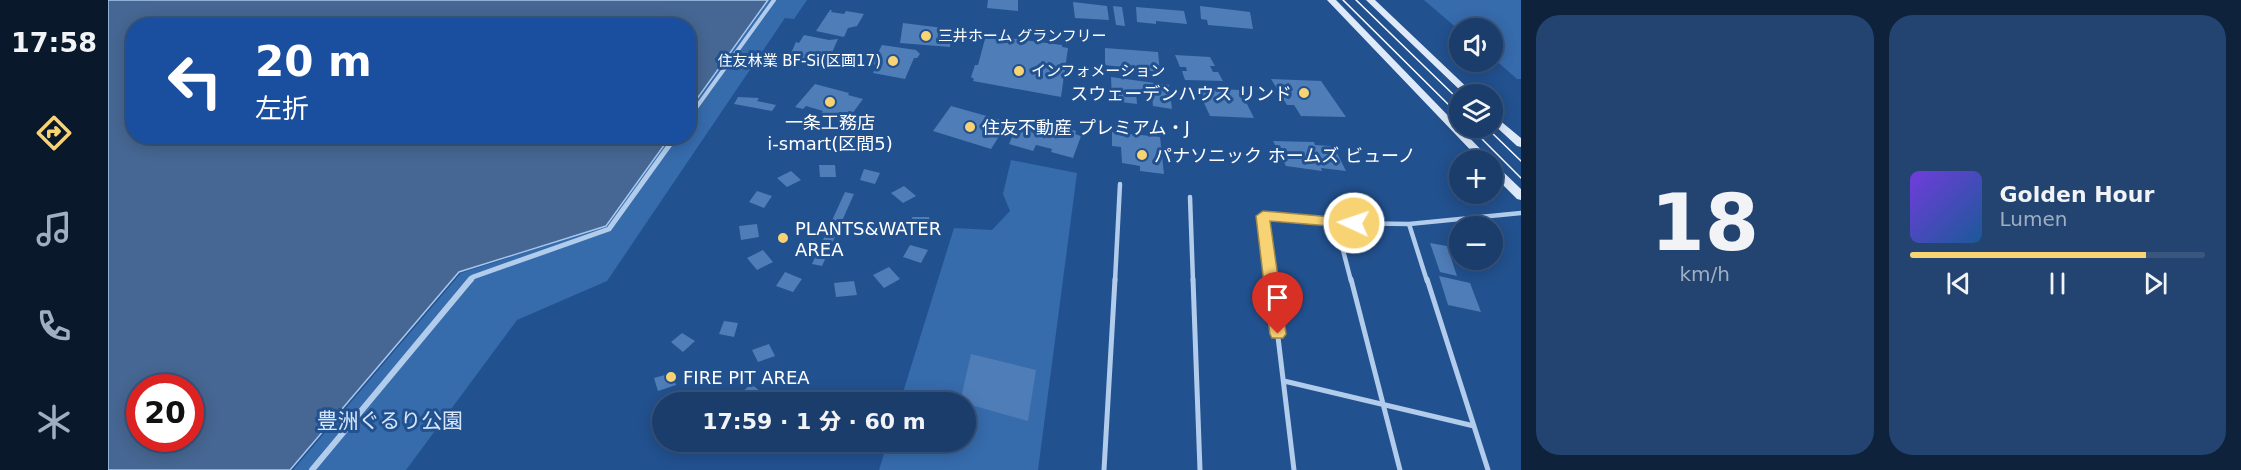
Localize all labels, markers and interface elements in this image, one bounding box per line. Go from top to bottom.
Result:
map controls [1449,18,1503,270]
button: sound [1449,18,1503,72]
text: 17:58 [11,27,97,58]
place label: 三井ホーム グランフリー [938,27,1107,45]
marker: 三井ホーム グランフリー [919,29,933,43]
text: 20 m [255,37,372,86]
icon: left [156,42,234,120]
place label: 住友林業 BF-Si(区画17) [717,52,881,70]
marker: 住友林業 BF-Si(区画17) [886,54,900,68]
place label: インフォメーション [1031,62,1165,80]
marker: インフォメーション [1012,64,1026,78]
place label: スウェーデンハウス リンド [1070,83,1292,104]
button: layers [1449,84,1503,138]
marker: スウェーデンハウス リンド [1297,86,1311,100]
text: 左折 [255,93,309,124]
marker: 一条工務店 i-smart(区間5) [823,95,837,109]
icon: directions [33,112,75,154]
place label: 一条工務店 i-smart(区間5) [767,112,893,154]
place label: 住友不動産 プレミアム・J [982,117,1190,138]
marker: 住友不動産 プレミアム・J [963,120,977,134]
place label: パナソニック ホームズ ビューノ [1154,145,1416,166]
marker: パナソニック ホームズ ビューノ [1135,148,1149,162]
button: + [1449,150,1503,204]
text: 18 [1650,178,1759,268]
text: Golden Hour [2000,182,2154,207]
position arrow [1322,191,1386,255]
text: Lumen [2000,207,2067,231]
icon: music [33,208,75,250]
button: − [1449,216,1503,270]
place label: PLANTS&WATER AREA [795,218,941,260]
marker: PLANTS&WATER AREA [776,231,790,245]
text: km/h [1680,262,1730,286]
icon: previous [1942,267,1975,300]
icon: pause [2041,267,2074,300]
icon: next [2139,267,2172,300]
pin [1252,272,1303,334]
icon: arrive [1261,281,1294,314]
icon: phone [33,305,75,347]
place label: FIRE PIT AREA [683,367,810,388]
marker: FIRE PIT AREA [664,370,678,384]
speed limit sign: 20 [126,374,204,452]
icon: climate [33,401,75,443]
park label: 豊洲ぐるり公園 [317,409,463,433]
text: 17:59 · 1 分 · 60 m [702,409,926,434]

